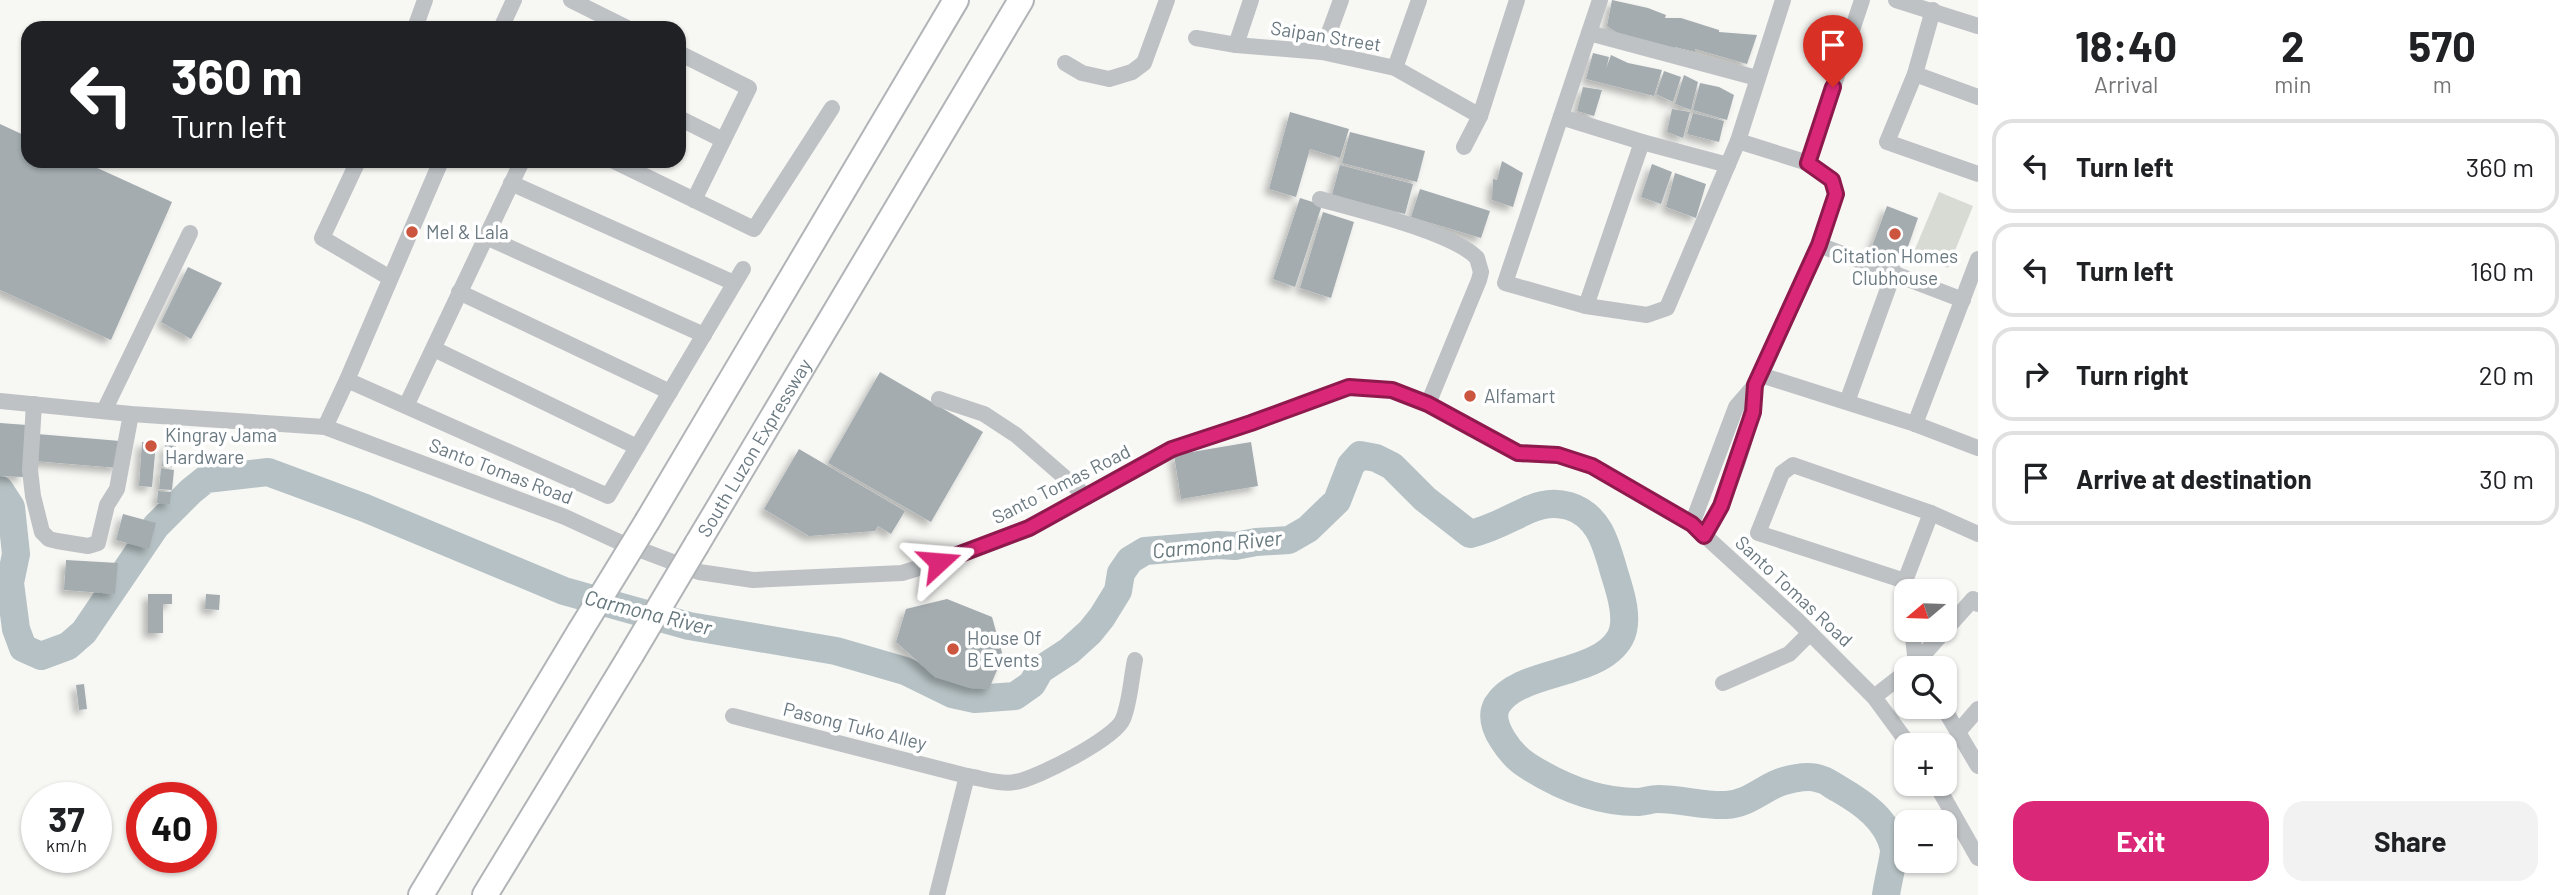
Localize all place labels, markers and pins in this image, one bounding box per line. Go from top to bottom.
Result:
pin [1803,15,1863,87]
place label: Mel & Lala [426,220,509,243]
marker: Mel & Lala [404,224,420,240]
marker: Citation Homes Clubhouse [1887,226,1903,242]
place label: Citation Homes Clubhouse [1832,244,1958,289]
place label: Alfamart [1484,384,1556,407]
marker: Alfamart [1462,388,1478,404]
place label: Kingray Jama Hardware [165,423,277,468]
marker: Kingray Jama Hardware [143,438,159,454]
place label: House Of B Events [967,626,1042,671]
marker: House Of B Events [945,641,961,657]

